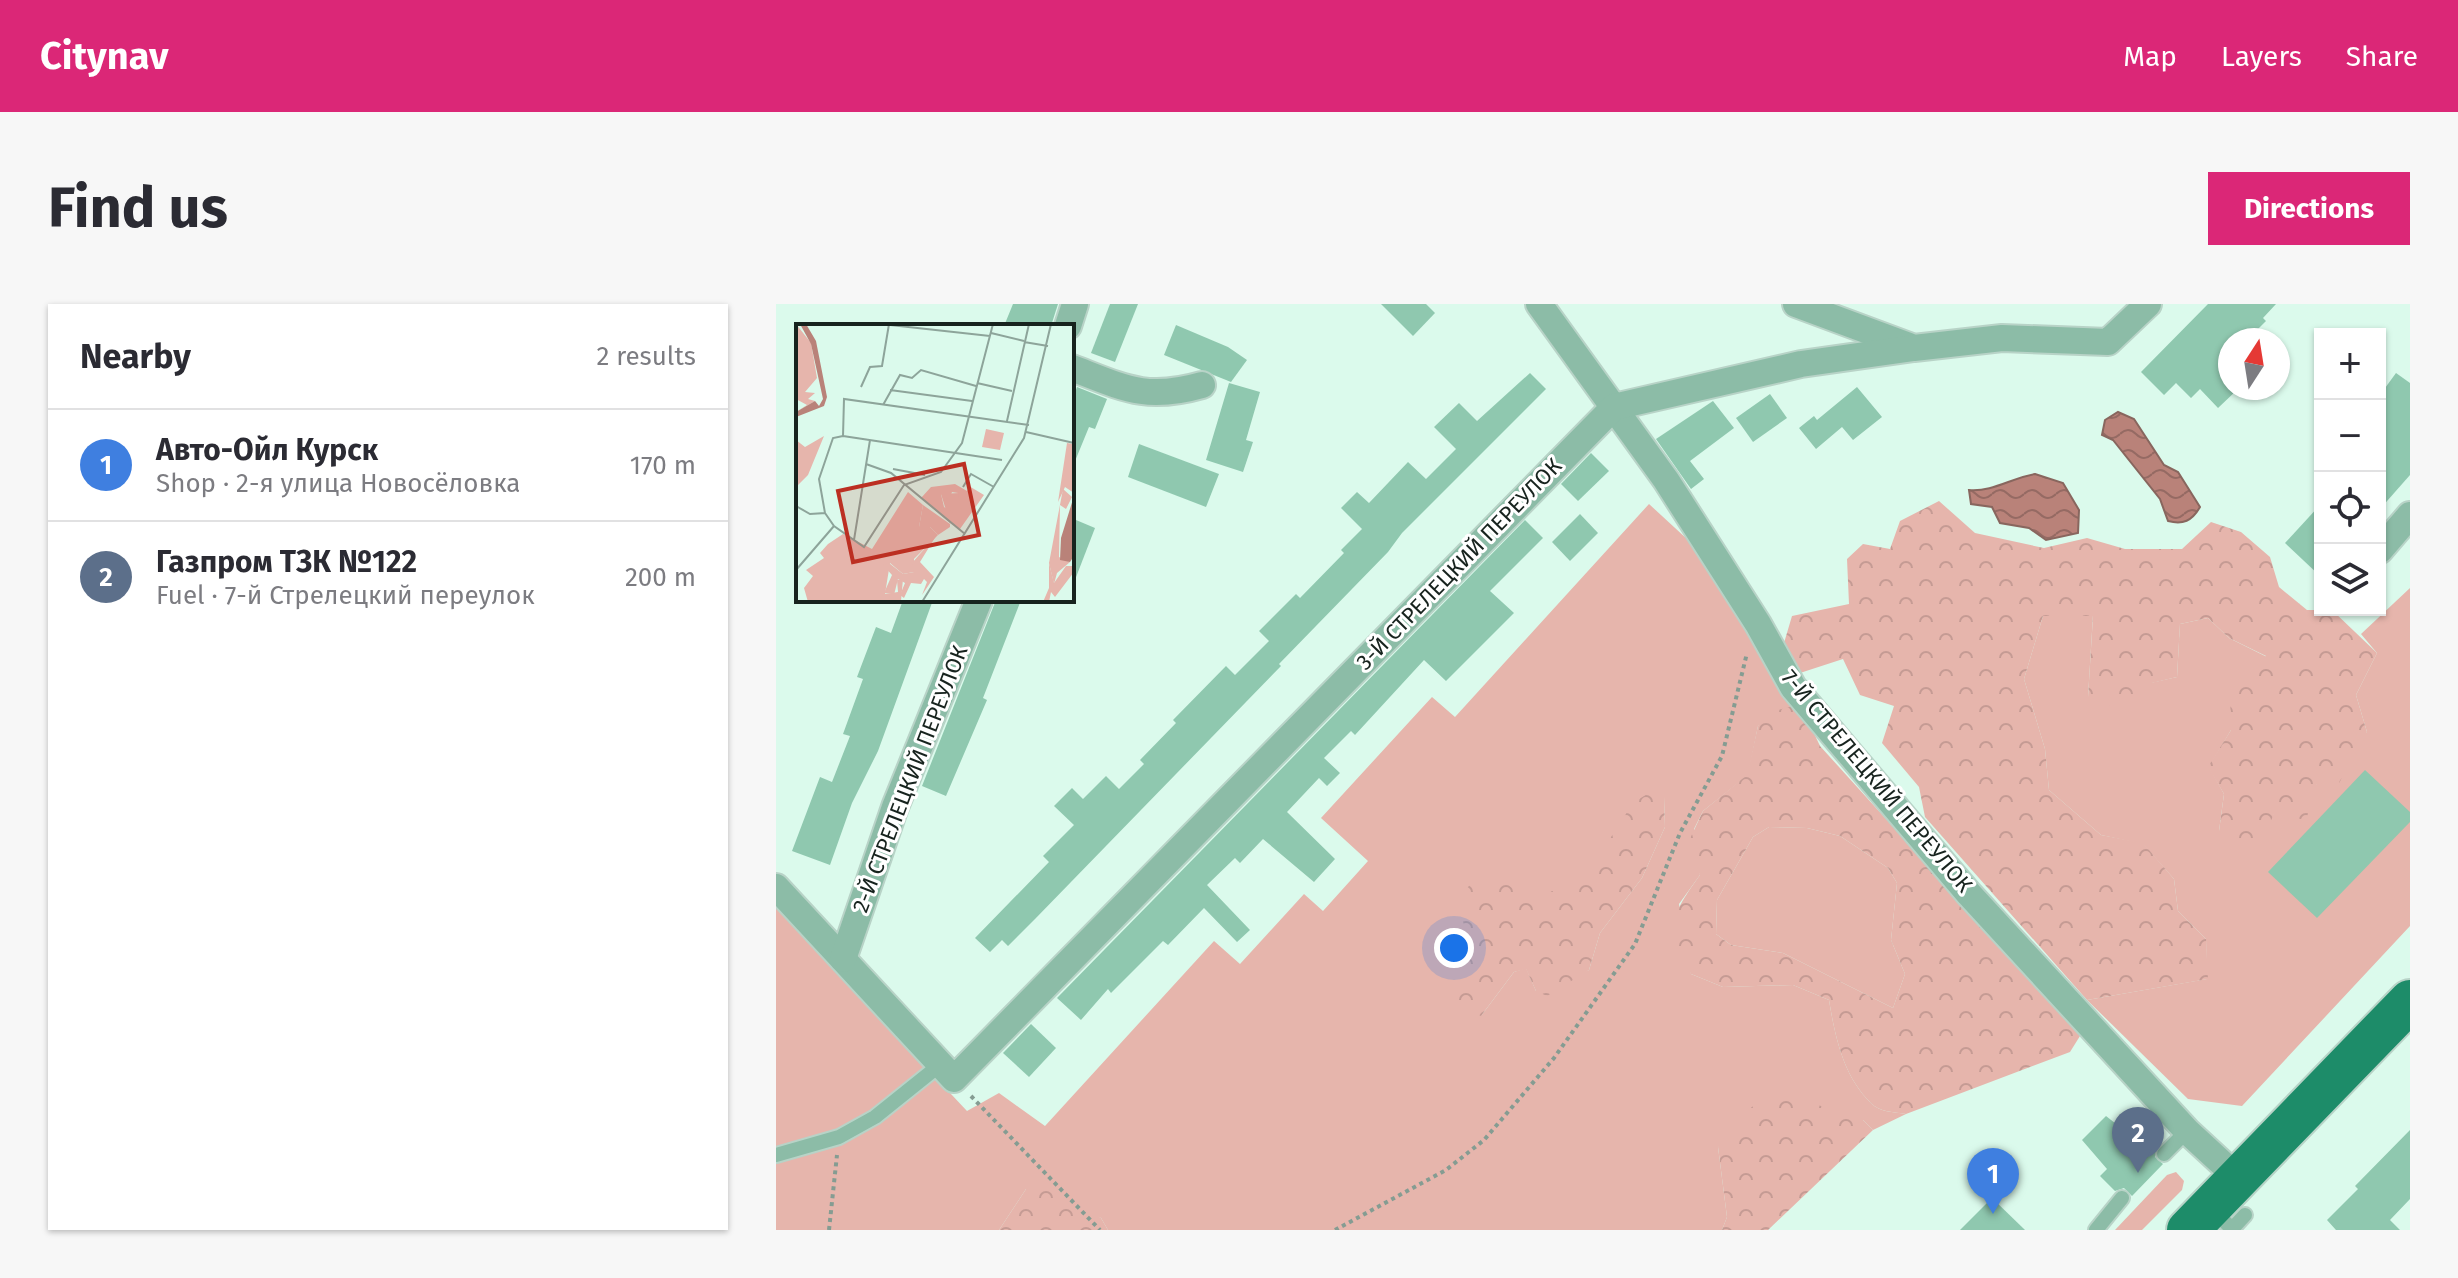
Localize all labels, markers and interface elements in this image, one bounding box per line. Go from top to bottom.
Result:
text: Citynav [40,33,168,79]
text: Map [2123,40,2177,73]
text: Layers [2221,40,2302,73]
text: Share [2346,40,2418,73]
button: Directions [2208,172,2410,245]
text: Find us [48,175,228,242]
inset map [796,324,1074,602]
north arrow [2218,328,2290,400]
map controls [2314,328,2386,616]
button: + [2314,328,2386,400]
text: Nearby [80,336,191,377]
text: 2 results [596,341,696,372]
button: − [2314,400,2386,472]
text: Авто-Ойл Курск [156,432,378,468]
text: 1 [100,450,112,481]
text: 170 m [630,450,696,481]
street label: 3-Й СТРЕЛЕЦКИЙ ПЕРЕУЛОК [1351,453,1567,675]
text: Shop · 2-я улица Новосёловка [156,468,520,499]
button: locate [2314,472,2386,544]
text: Газпром ТЗК №122 [156,544,417,580]
button: layers [2314,544,2386,616]
text: 2 [99,562,113,593]
text: 200 m [625,562,696,593]
text: Fuel · 7-й Стрелецкий переулок [156,580,535,611]
street label: 2-Й СТРЕЛЕЦКИЙ ПЕРЕУЛОК [847,642,973,916]
street label: 7-Й СТРЕЛЕЦКИЙ ПЕРЕУЛОК [1776,664,1978,898]
your location [1434,928,1474,968]
pin: 2 [2112,1107,2164,1173]
pin: 1 [1967,1148,2019,1214]

